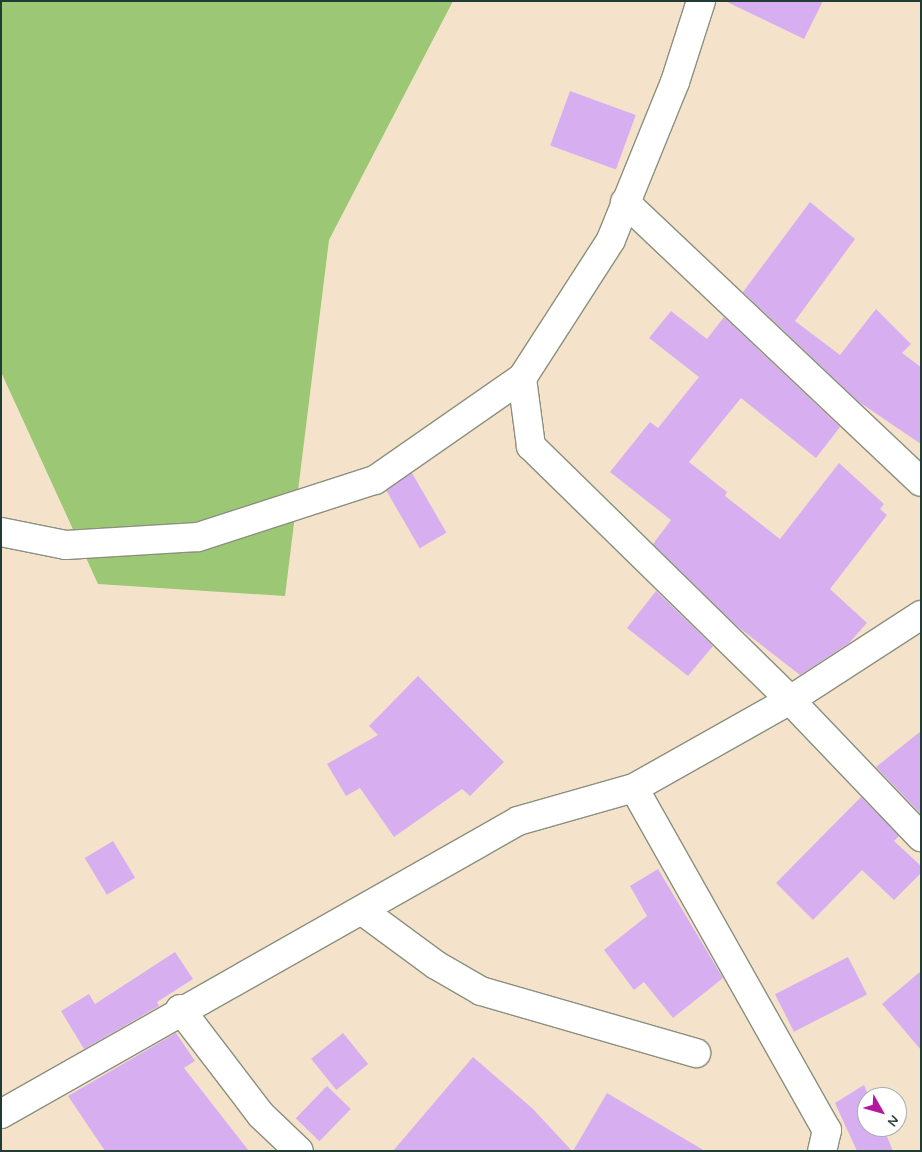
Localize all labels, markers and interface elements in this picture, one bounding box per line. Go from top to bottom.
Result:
north arrow [857,1087,907,1137]
text: N [883,1111,903,1130]

